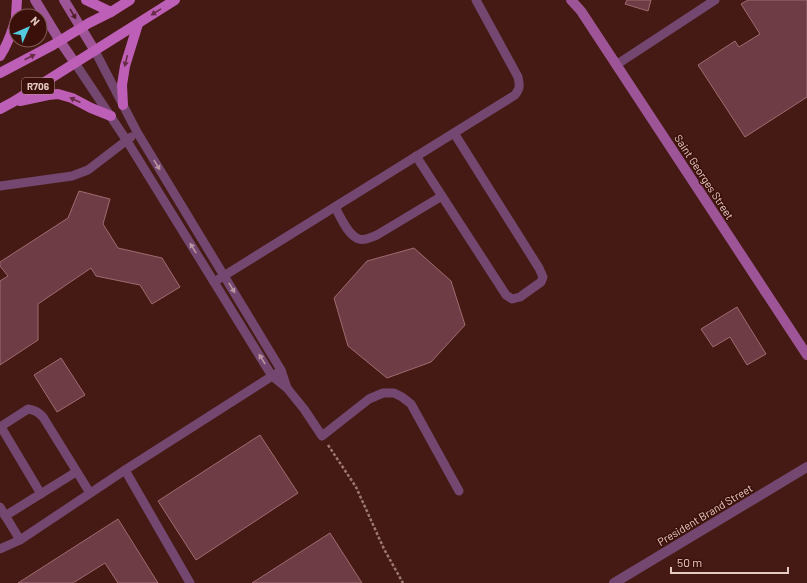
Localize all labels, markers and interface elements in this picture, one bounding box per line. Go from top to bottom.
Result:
north arrow [8,8,48,48]
one-way arrow [151,8,161,16]
one-way arrow [69,9,77,19]
text: N [28,13,43,28]
one-way arrow [24,54,36,60]
one-way arrow [123,55,129,67]
road number: R706 [22,78,54,94]
one-way arrow [69,97,81,103]
street label: Saint Georges Street [672,132,737,222]
one-way arrow [154,159,161,171]
one-way arrow [190,242,197,254]
one-way arrow [228,283,236,293]
one-way arrow [258,353,265,365]
street label: President Brand Street [655,481,755,548]
scale bar [671,549,788,575]
text: 50 m [677,555,702,569]

